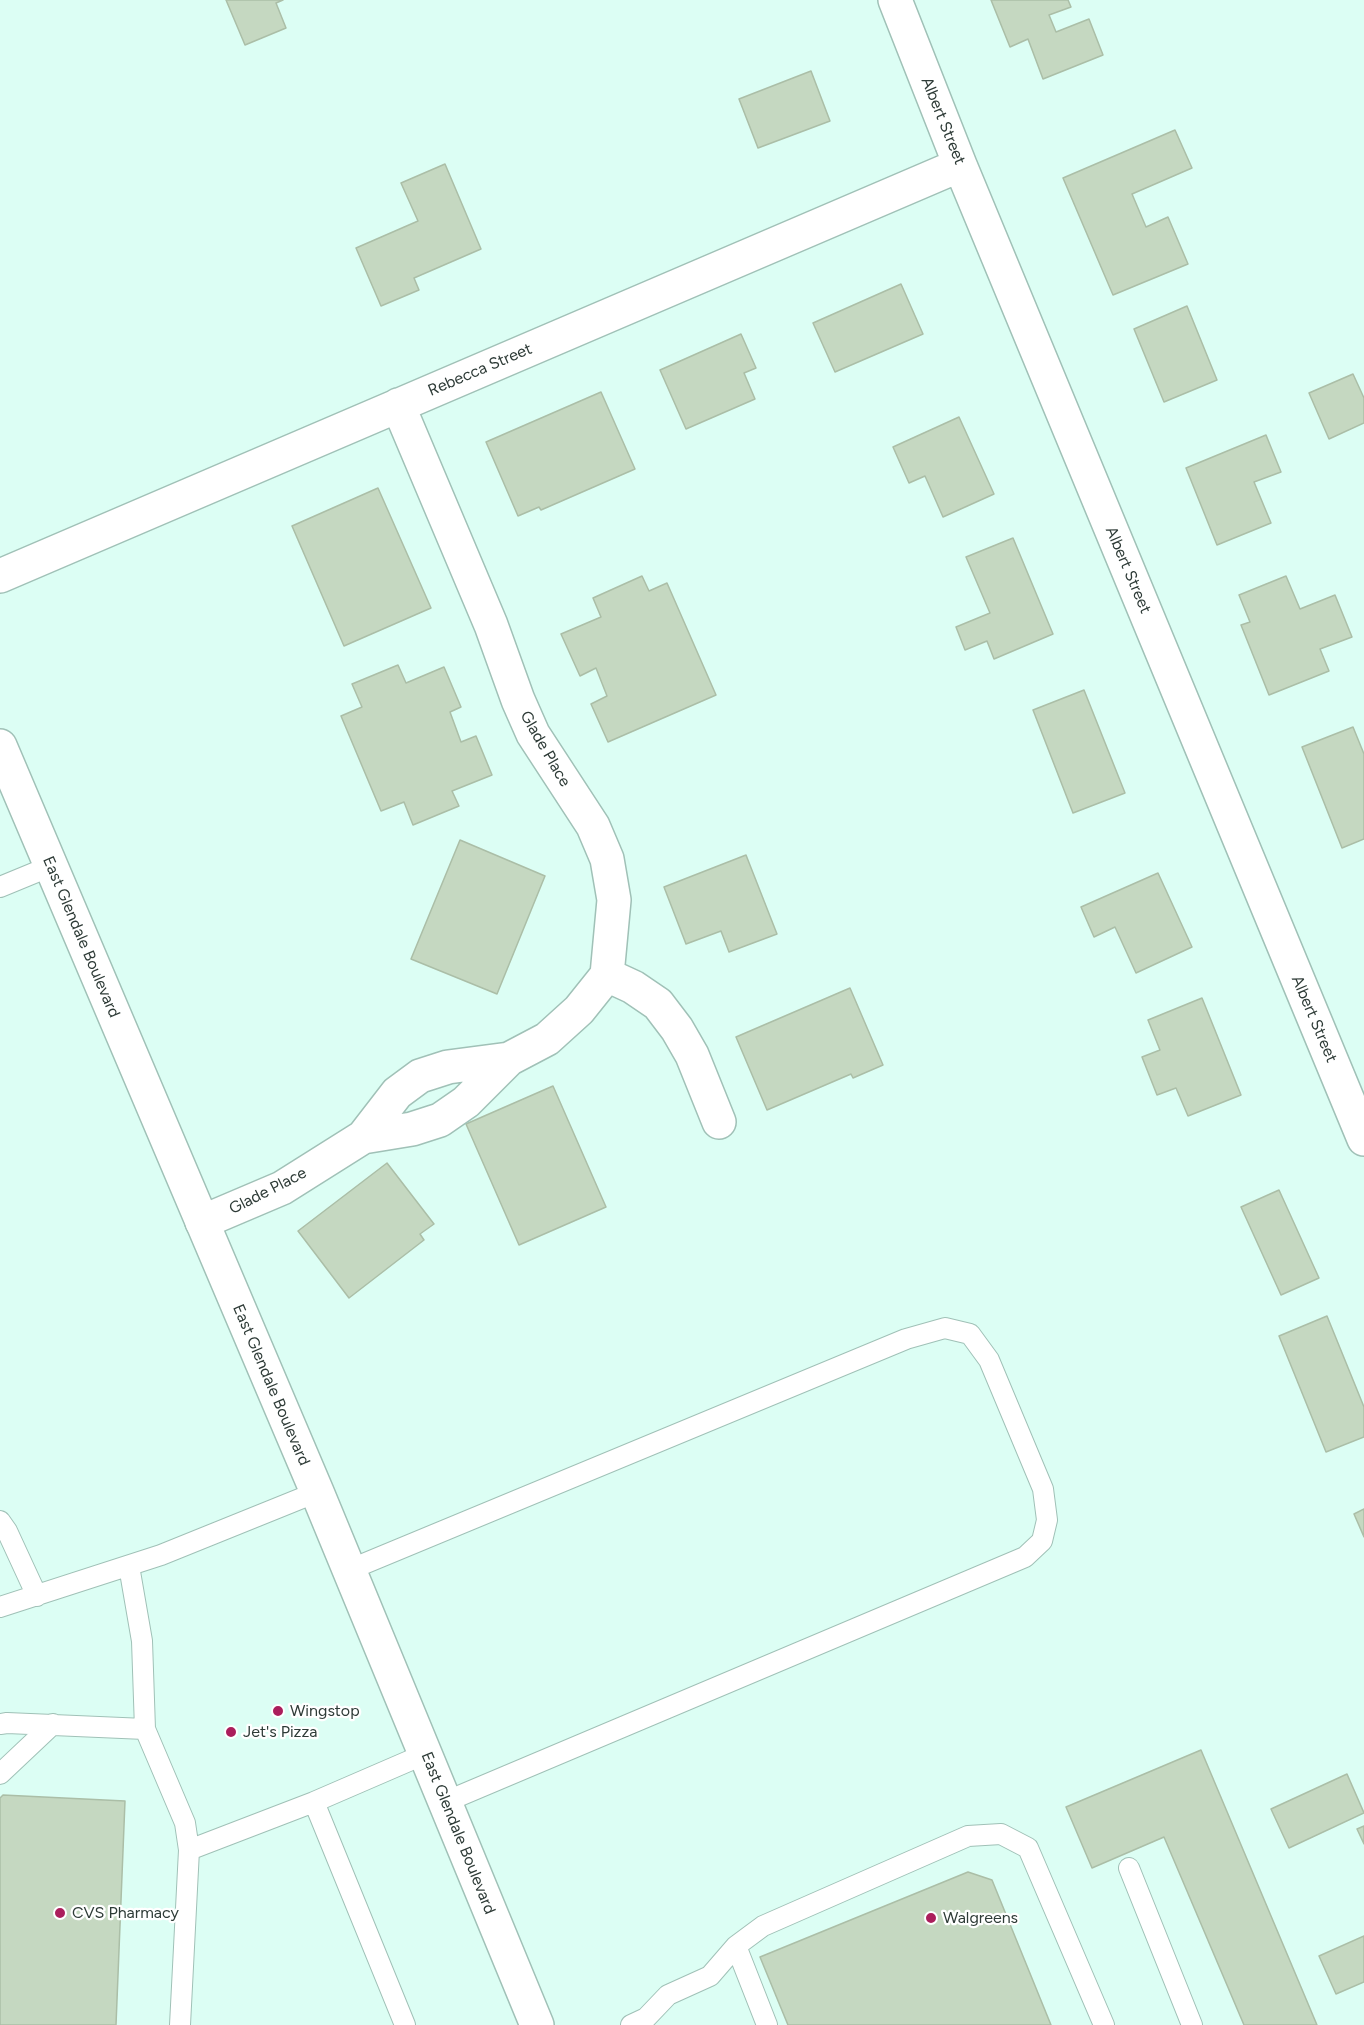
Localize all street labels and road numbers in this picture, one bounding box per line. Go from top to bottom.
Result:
street label: Albert Street [917,74,969,168]
street label: Rebecca Street [425,339,535,401]
street label: Albert Street [1101,524,1155,616]
street label: Glade Place [516,708,574,790]
street label: East Glendale Boulevard [38,853,124,1021]
street label: Albert Street [1287,973,1341,1065]
street label: Glade Place [226,1163,310,1219]
street label: East Glendale Boulevard [228,1301,314,1469]
street label: East Glendale Boulevard [417,1749,499,1917]

